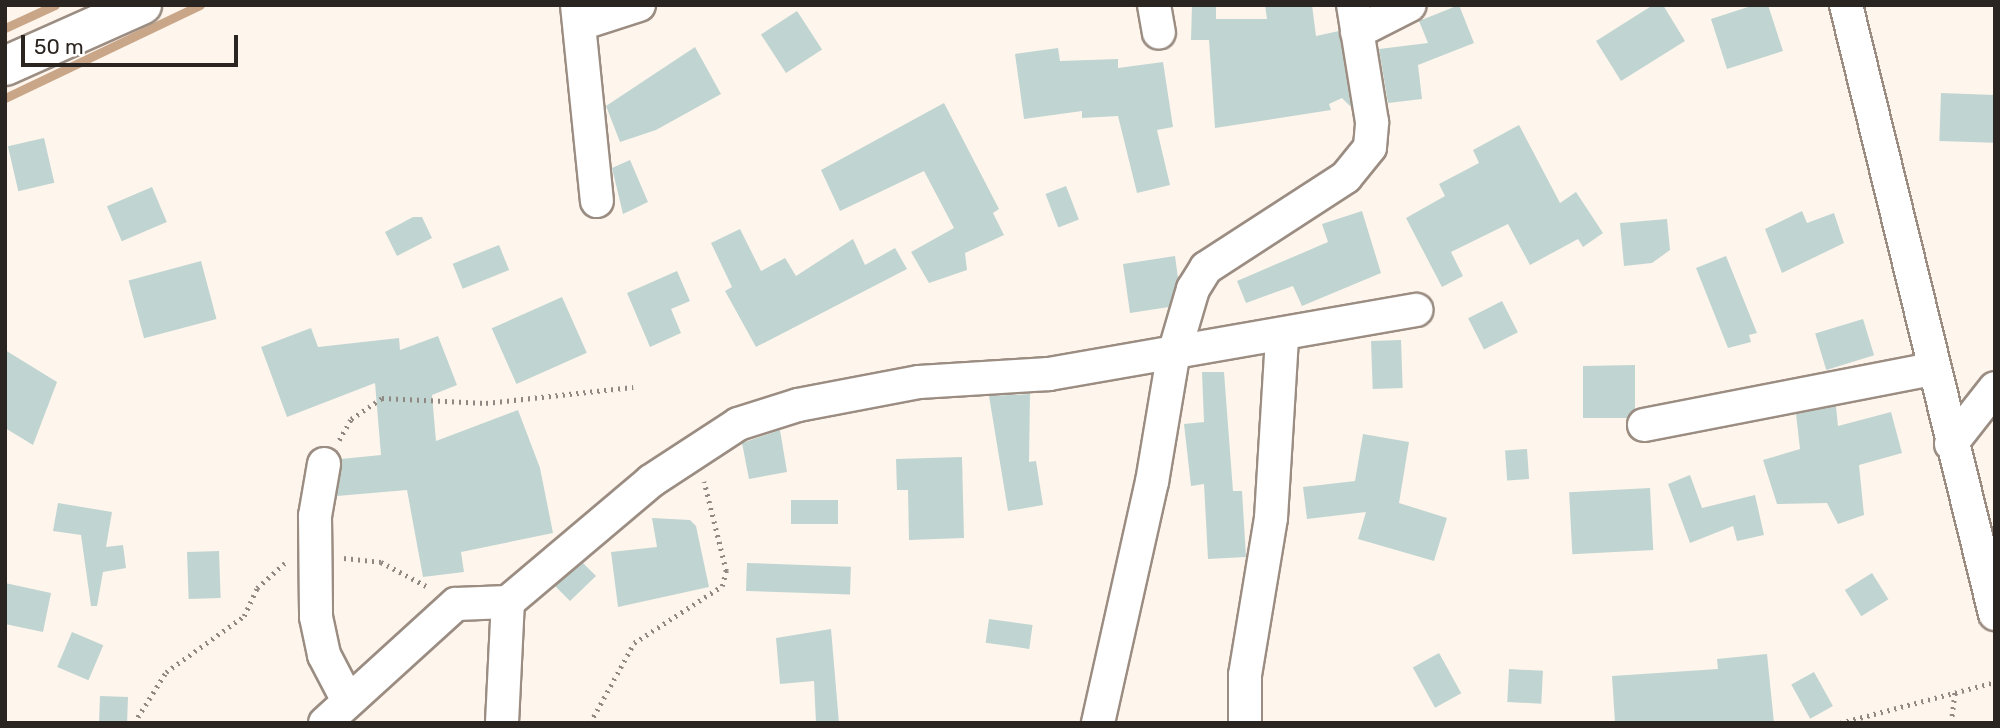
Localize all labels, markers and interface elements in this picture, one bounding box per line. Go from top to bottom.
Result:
scale bar [24,21,242,65]
text: 50 m [34,34,84,59]

